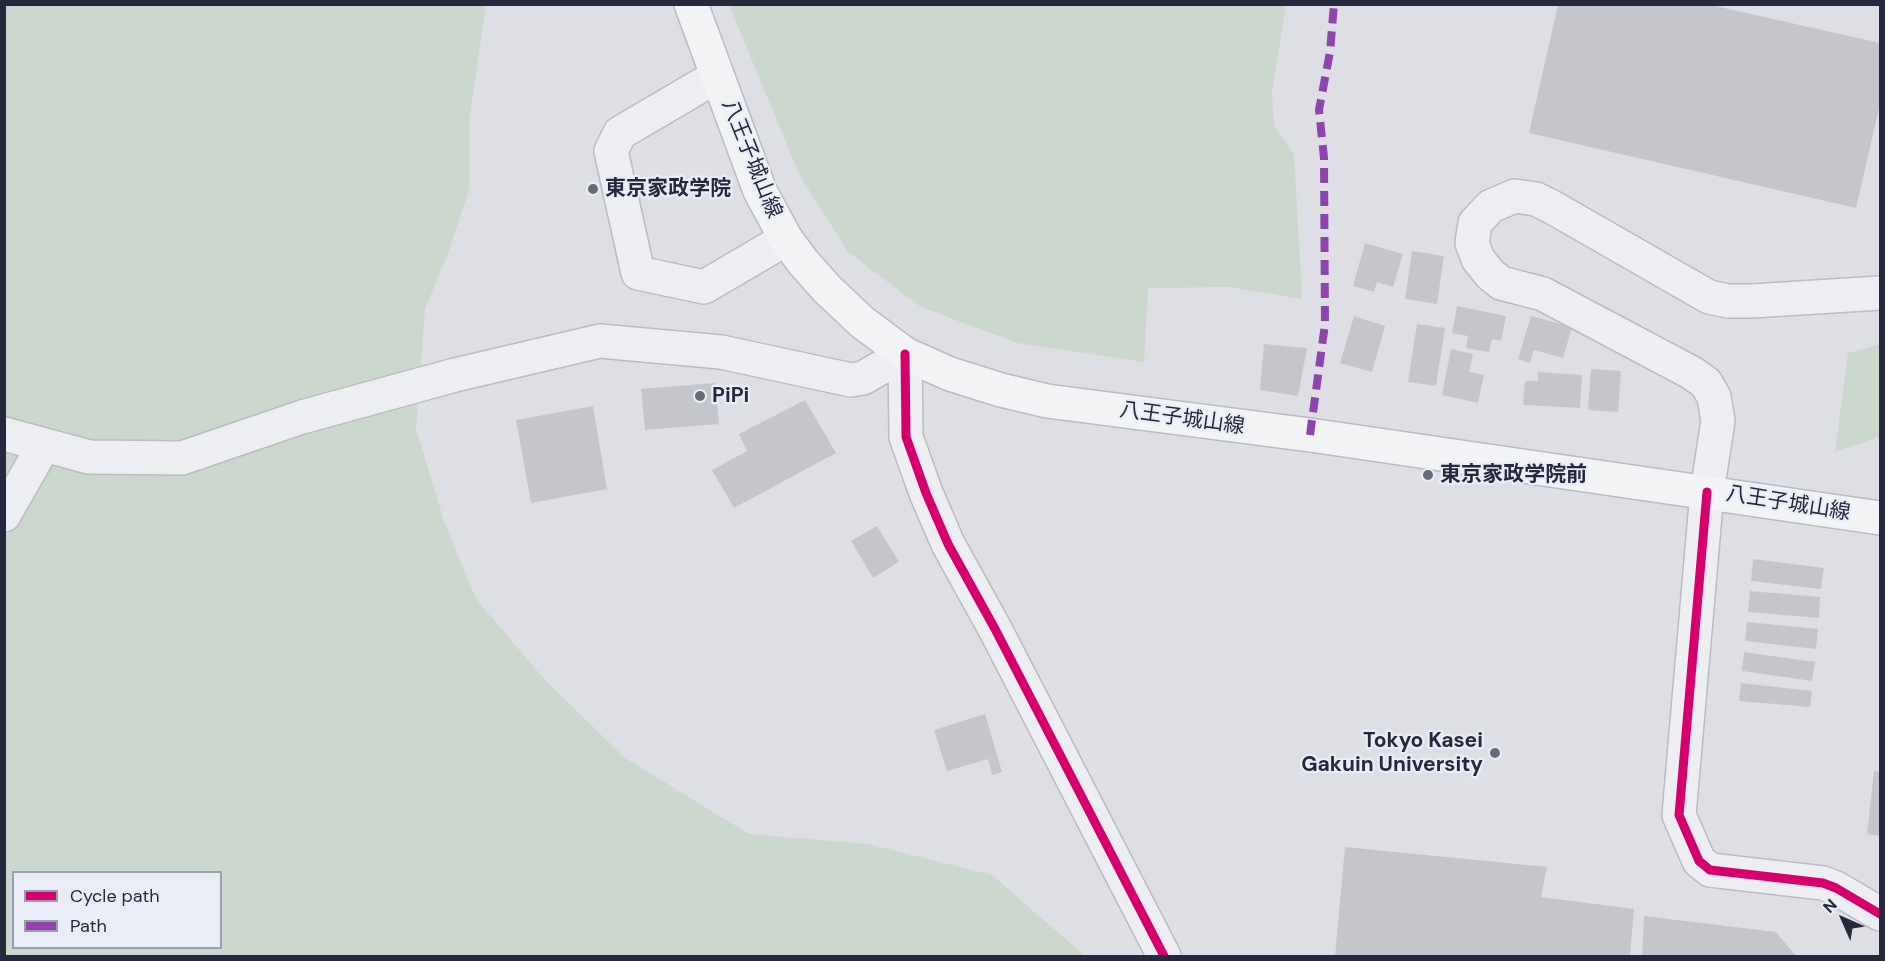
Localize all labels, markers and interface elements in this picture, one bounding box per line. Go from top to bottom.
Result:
street label: 八王子城山線 [716,96,786,222]
place label: 東京家政学院 [605,176,731,202]
marker: 東京家政学院 [586,182,600,196]
place label: PiPi [712,383,749,409]
marker: PiPi [693,389,707,403]
street label: 八王子城山線 [1118,398,1246,440]
place label: 東京家政学院前 [1440,462,1587,488]
marker: 東京家政学院前 [1421,468,1435,482]
street label: 八王子城山線 [1724,482,1852,526]
place label: Tokyo Kasei Gakuin University [1301,728,1483,778]
marker: Tokyo Kasei Gakuin University [1488,746,1502,760]
legend [12,871,222,949]
text: Cycle path [70,884,160,908]
north arrow [1813,889,1873,949]
text: N [1818,894,1841,917]
text: Path [70,914,107,938]

